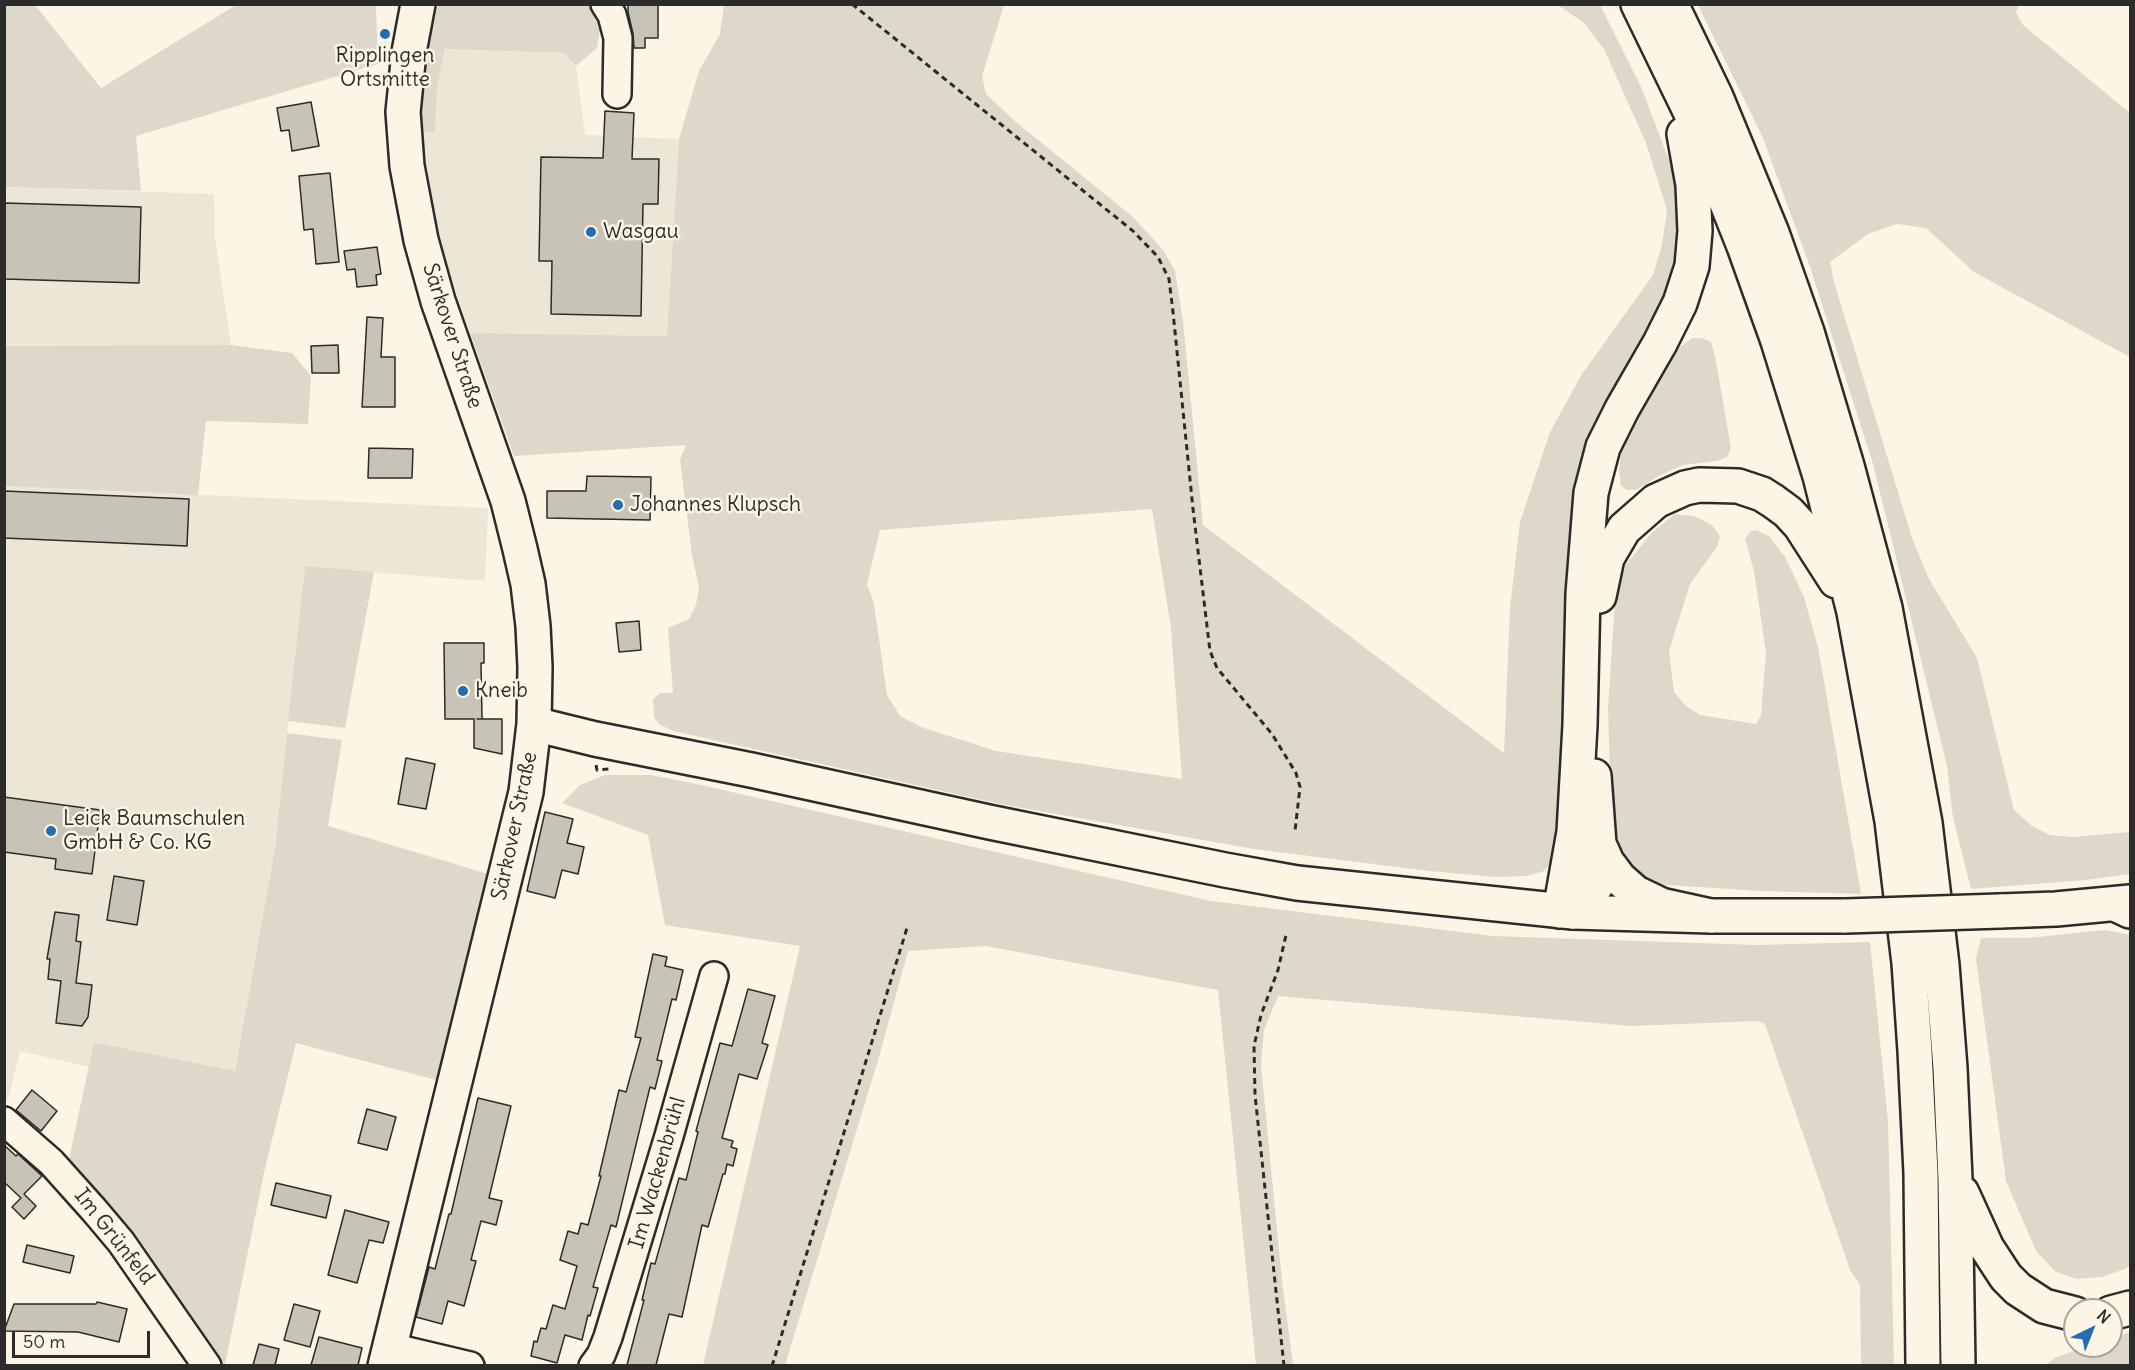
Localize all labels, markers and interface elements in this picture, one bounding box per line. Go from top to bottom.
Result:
marker: Ripplingen Ortsmitte [378,27,392,41]
place label: Ripplingen Ortsmitte [336,43,434,93]
place label: Wasgau [603,219,679,245]
marker: Wasgau [584,225,598,239]
street label: Särkover Straße [417,260,487,412]
place label: Johannes Klupsch [630,492,801,518]
marker: Johannes Klupsch [611,498,625,512]
place label: Kneib [475,678,528,704]
marker: Kneib [456,684,470,698]
street label: Särkover Straße [487,749,543,903]
place label: Leick Baumschulen GmbH & Co. KG [63,806,245,856]
marker: Leick Baumschulen GmbH & Co. KG [44,824,58,838]
street label: Im Wackenbrühl [624,1094,692,1252]
street label: Im Grünfeld [69,1184,159,1290]
north arrow [2063,1298,2123,1358]
text: N [2093,1305,2115,1327]
scale bar [15,1319,153,1357]
text: 50 m [23,1330,65,1353]

